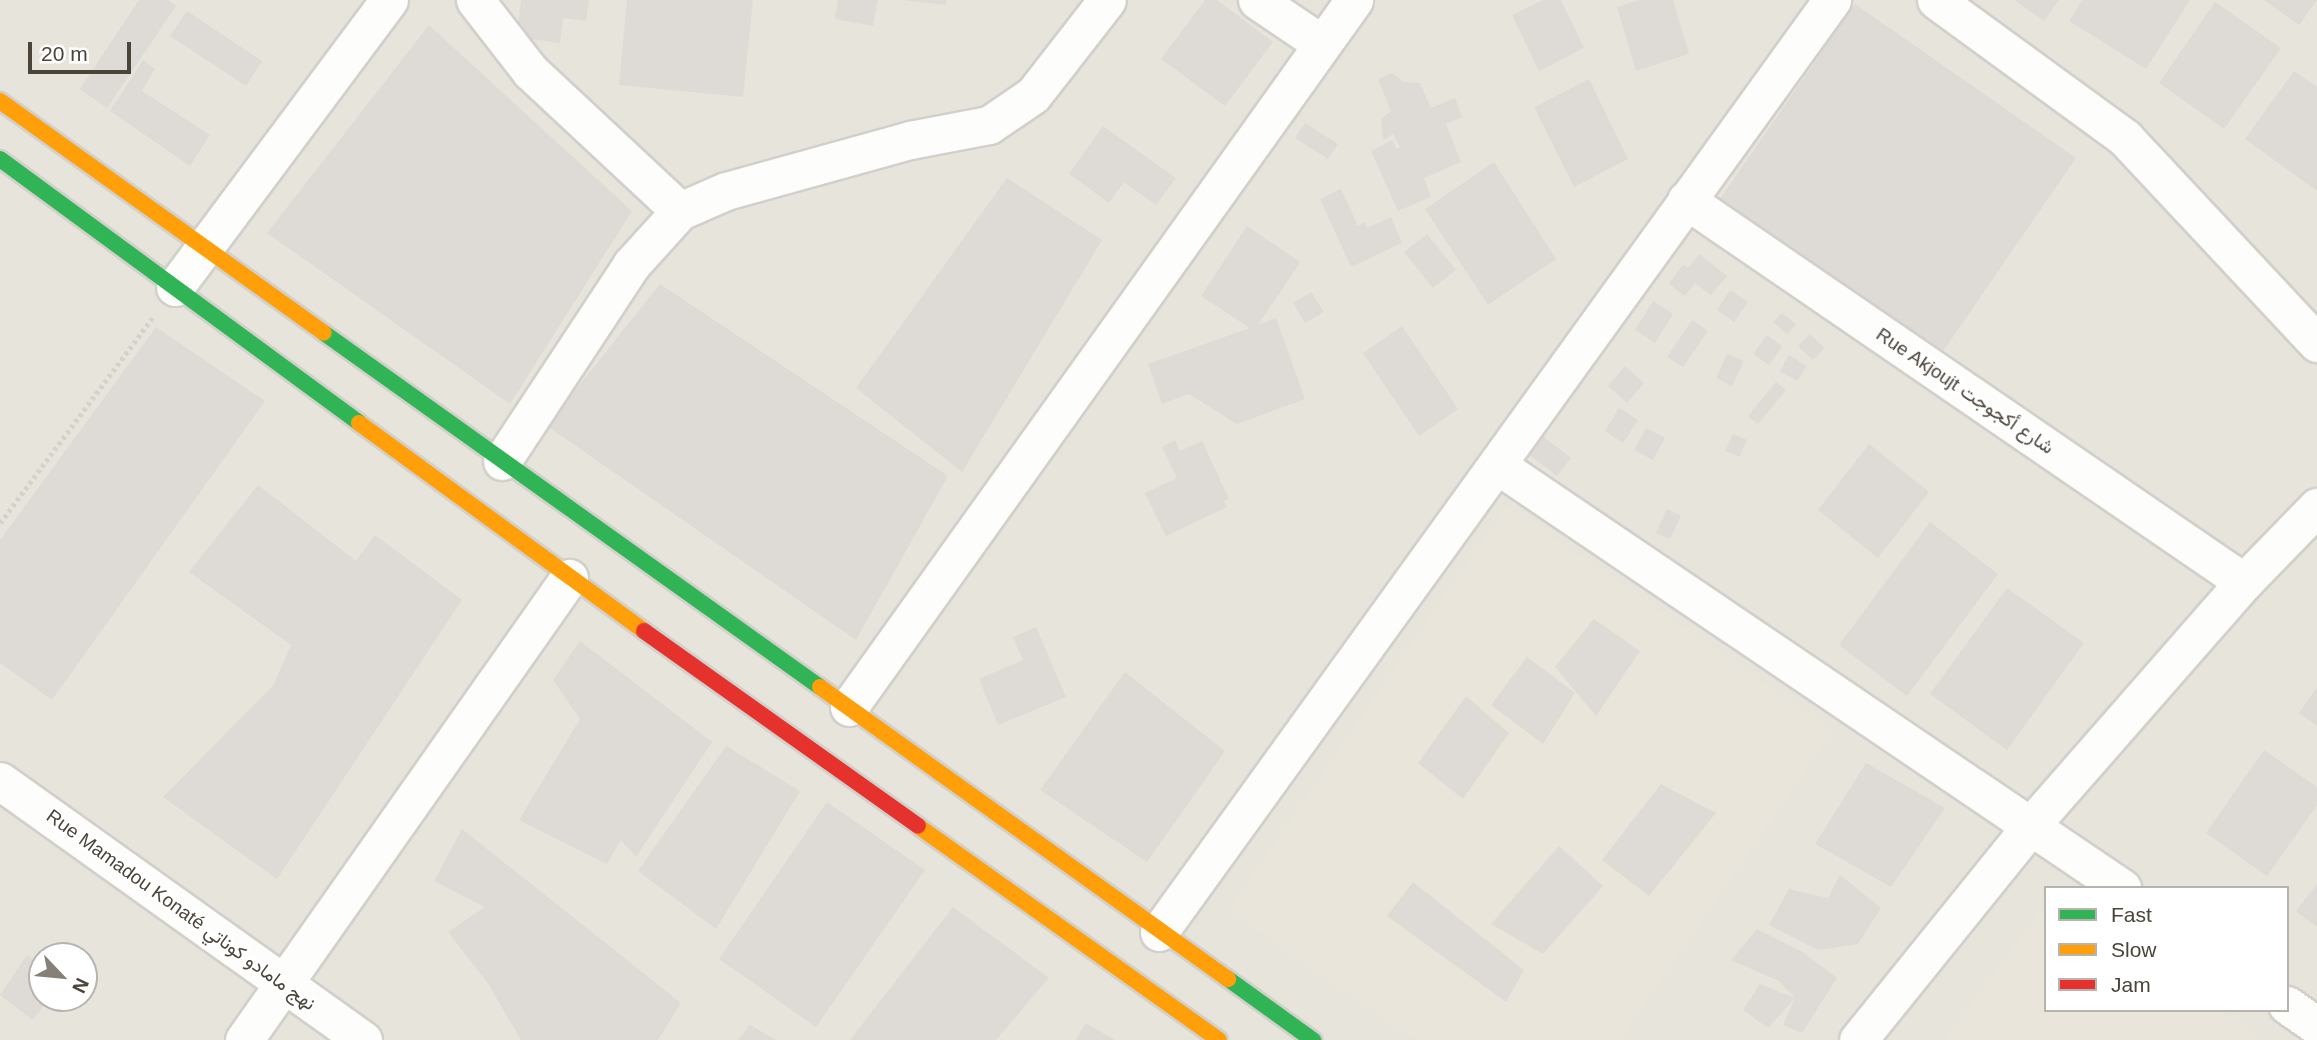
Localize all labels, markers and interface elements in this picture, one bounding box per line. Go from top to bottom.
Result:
scale bar [32,28,135,72]
text: 20 m [41,42,88,65]
street label: Rue Akjoujt شارع أكجوجت [1871,323,2059,459]
street label: Rue Mamadou Konaté نهج مامادو كوناتي [42,805,320,1015]
legend [2044,886,2289,1012]
text: Fast [2111,903,2152,926]
text: Slow [2111,938,2157,961]
north arrow [28,942,98,1012]
text: Jam [2111,973,2151,996]
text: N [68,975,93,996]

